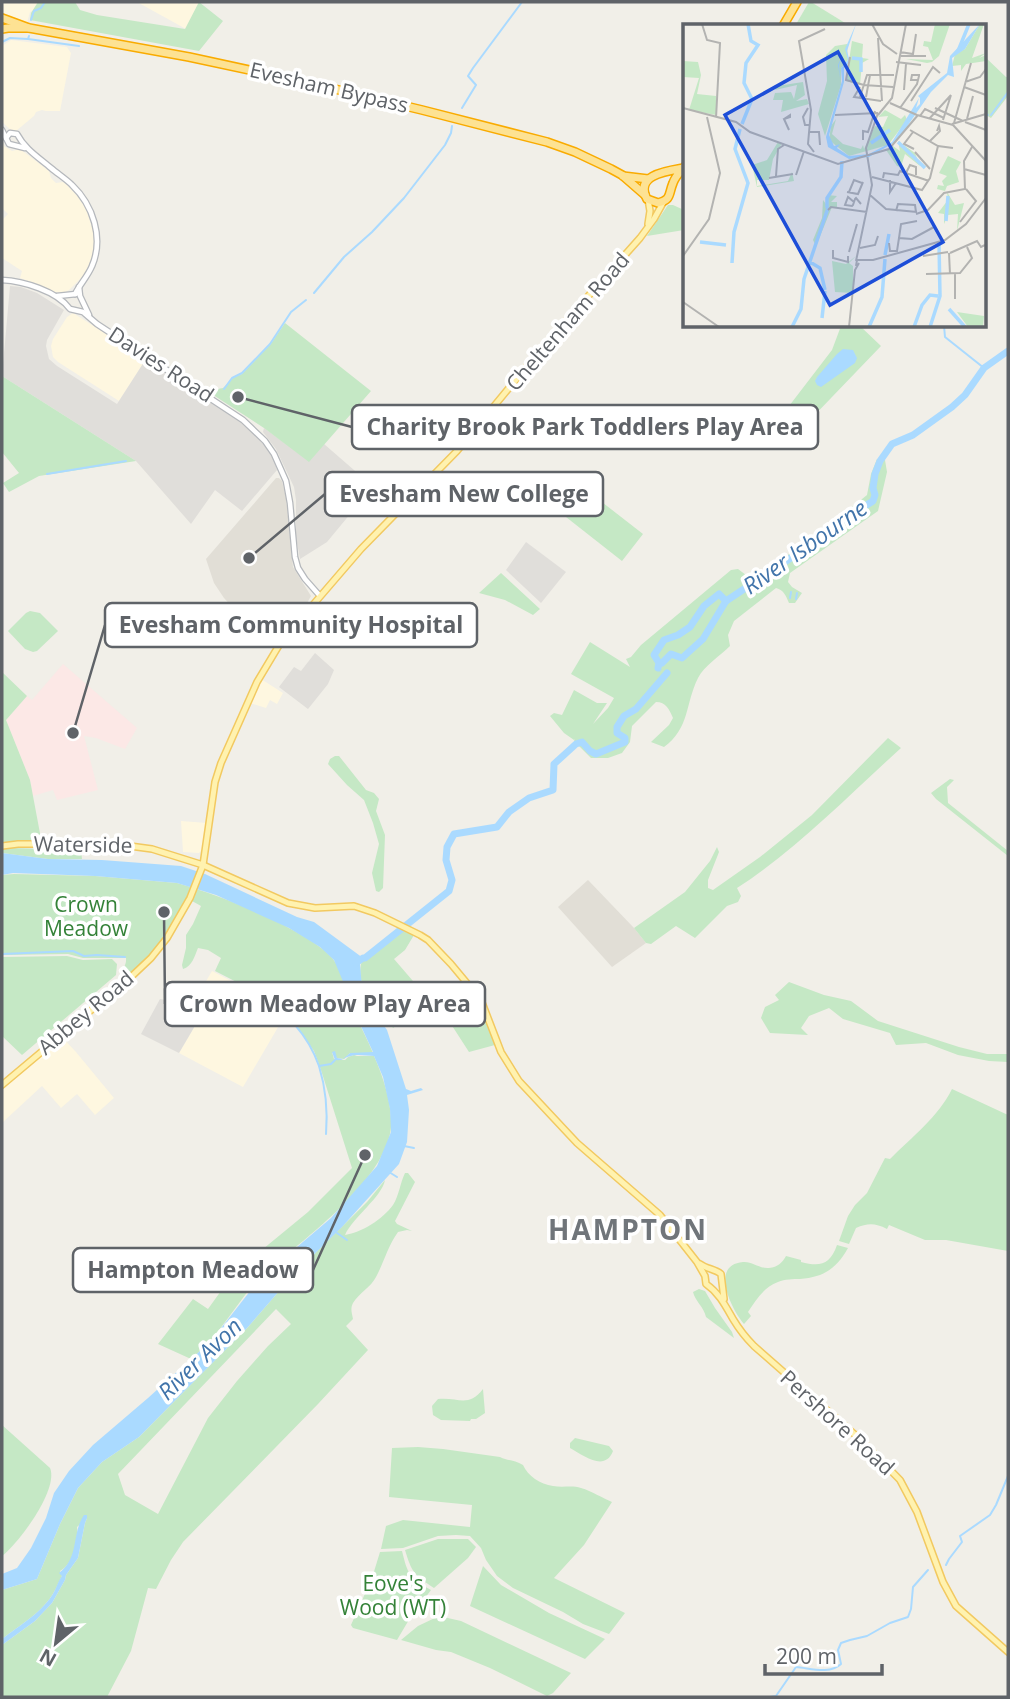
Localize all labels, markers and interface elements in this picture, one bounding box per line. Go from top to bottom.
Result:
inset map [683,24,986,327]
street label: Evesham Bypass [247,55,411,119]
street label: Cheltenham Road [499,246,635,397]
street label: Davies Road [104,320,220,409]
callout: Charity Brook Park Toddlers Play Area [352,405,818,449]
text: Charity Brook Park Toddlers Play Area [366,410,804,442]
callout: Evesham New College [325,472,603,516]
text: Evesham New College [339,477,589,509]
water label: River Isbourne [736,491,873,601]
callout: Evesham Community Hospital [105,603,477,647]
text: Evesham Community Hospital [119,608,463,640]
street label: Waterside [33,829,133,859]
park label: Crown Meadow [44,890,129,942]
street label: Abbey Road [32,964,139,1061]
callout: Crown Meadow Play Area [165,982,485,1026]
text: Crown Meadow Play Area [179,987,471,1019]
district label: HAMPTON [548,1210,708,1248]
callout: Hampton Meadow [73,1248,313,1292]
text: Hampton Meadow [87,1253,299,1285]
water label: River Avon [150,1310,248,1407]
street label: Pershore Road [775,1364,901,1481]
park label: Eove's Wood (WT) [340,1569,446,1621]
north arrow [21,1608,91,1678]
scale bar [765,1632,882,1676]
text: 200 m [776,1642,837,1670]
text: N [35,1643,61,1673]

